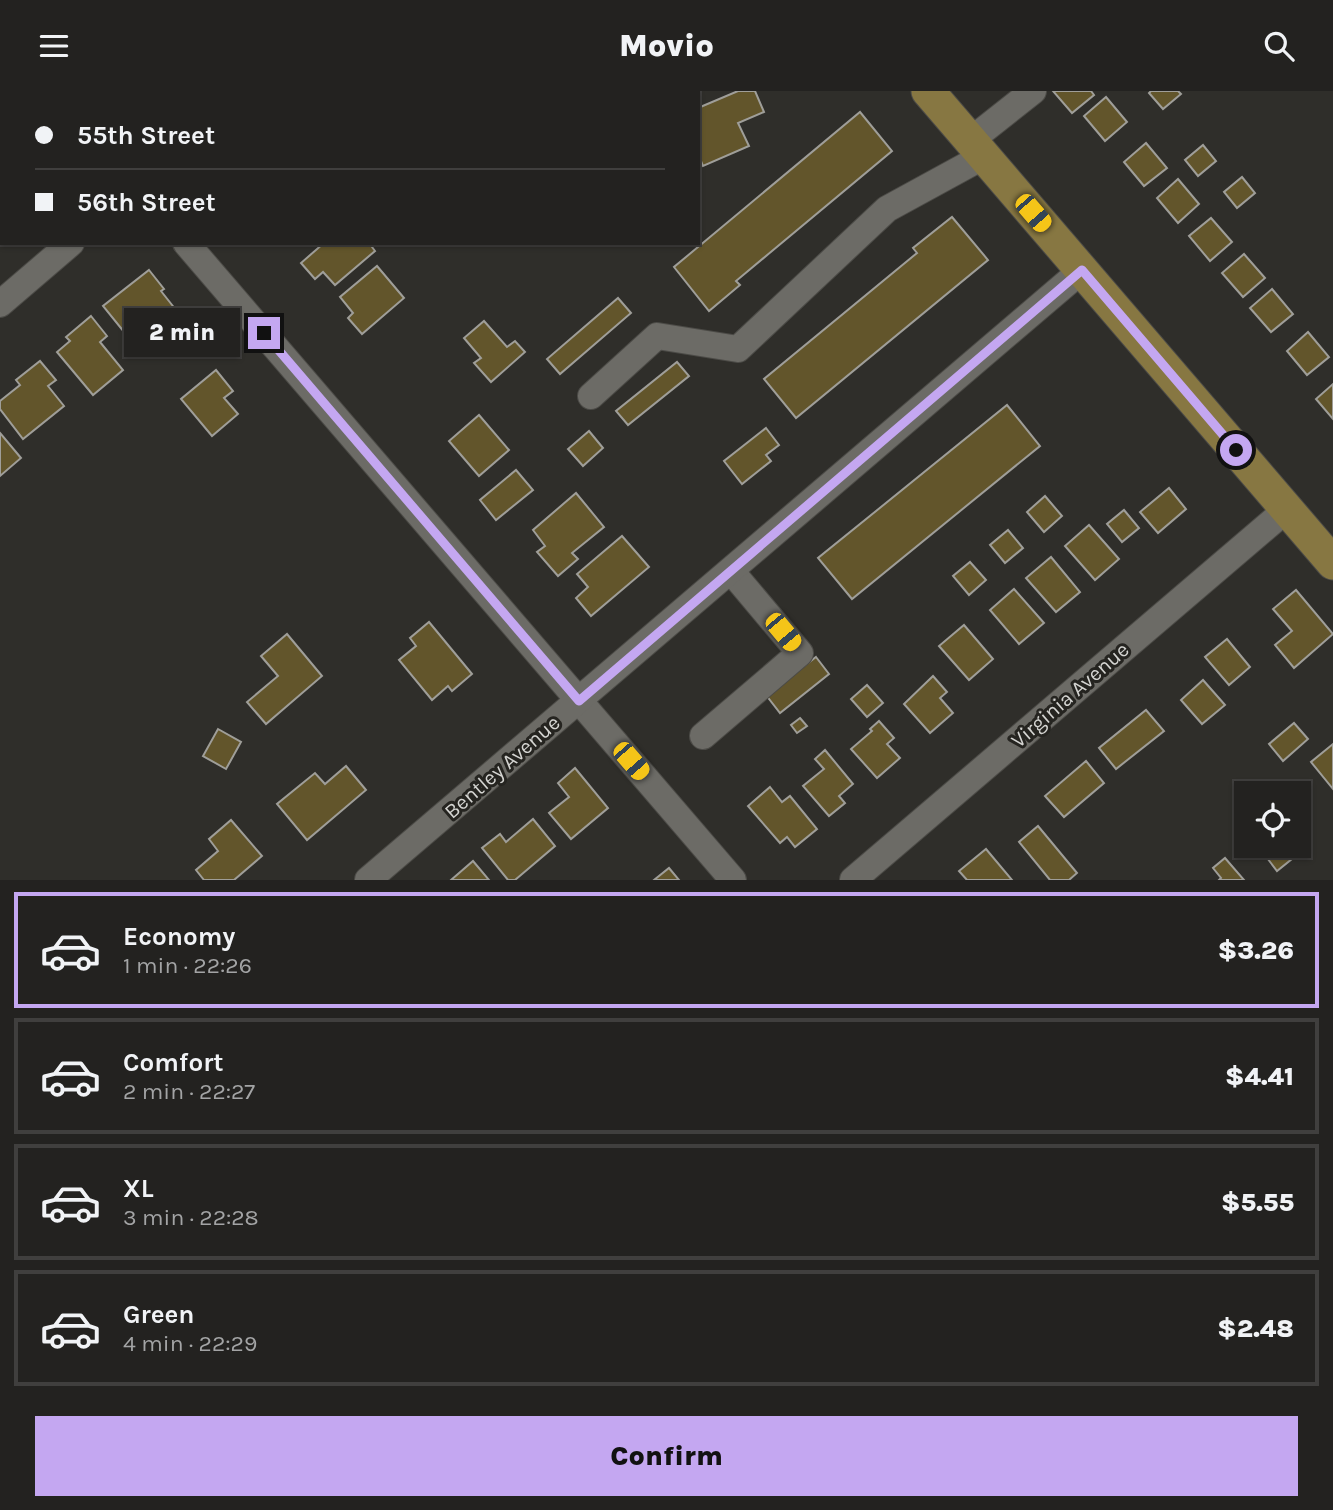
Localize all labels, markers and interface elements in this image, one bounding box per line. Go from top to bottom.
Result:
icon: menu [35,27,73,65]
text: Movio [619,27,714,64]
icon: search [1260,27,1298,65]
text: 55th Street [77,120,215,151]
text: 56th Street [77,187,216,218]
car [1012,190,1055,236]
callout: 2 min [124,309,240,357]
route end [248,317,280,349]
text: 2 min [149,319,215,346]
route start [1220,434,1252,466]
car [762,609,805,655]
street label: Virginia Avenue [1006,637,1134,753]
street label: Bentley Avenue [439,710,565,824]
car [610,738,653,784]
map controls [1234,781,1311,858]
button: locate [1234,781,1311,858]
icon: car [39,919,102,982]
text: Economy [123,921,235,952]
text: $3.26 [1218,935,1294,966]
text: 1 min · 22:26 [123,952,252,979]
icon: car [39,1045,102,1108]
text: Comfort [123,1047,224,1078]
text: $4.41 [1225,1061,1294,1092]
text: 2 min · 22:27 [123,1078,255,1105]
icon: car [39,1171,102,1234]
text: XL [123,1173,154,1204]
text: $5.55 [1221,1187,1294,1218]
text: 3 min · 22:28 [123,1204,259,1231]
icon: car [39,1297,102,1360]
text: Green [123,1299,195,1330]
text: $2.48 [1217,1313,1294,1344]
text: 4 min · 22:29 [123,1330,257,1357]
button: Confirm [35,1416,1298,1496]

